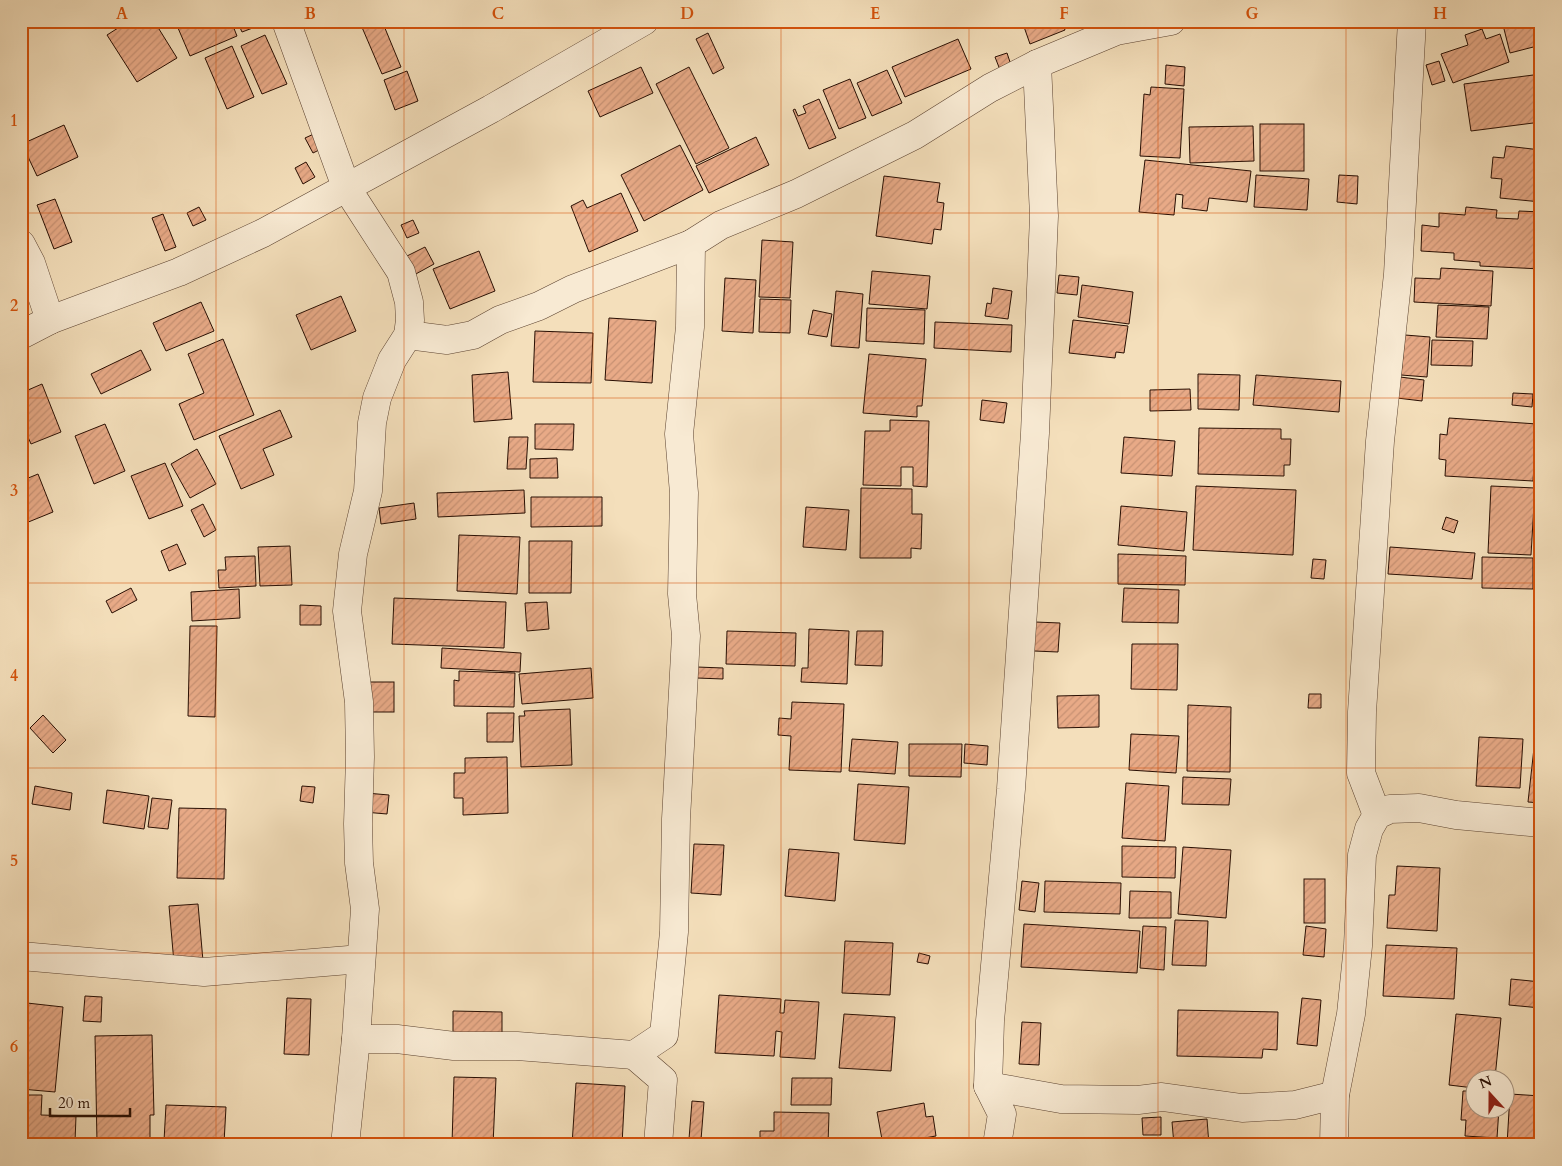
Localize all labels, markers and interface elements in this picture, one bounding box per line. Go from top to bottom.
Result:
text: A [116,3,128,25]
text: B [304,3,316,25]
text: C [492,3,504,25]
text: D [680,3,694,25]
text: E [870,3,880,25]
text: F [1059,3,1069,25]
text: G [1245,3,1259,25]
text: H [1433,3,1447,25]
text: 1 [10,110,18,132]
text: 2 [10,295,18,317]
text: 3 [10,480,18,502]
text: 4 [10,665,18,687]
text: 5 [10,850,18,872]
text: 6 [10,1036,18,1058]
north arrow [1464,1068,1514,1118]
text: N [1476,1071,1495,1093]
scale bar [50,1086,130,1118]
text: 20 m [58,1093,90,1113]

